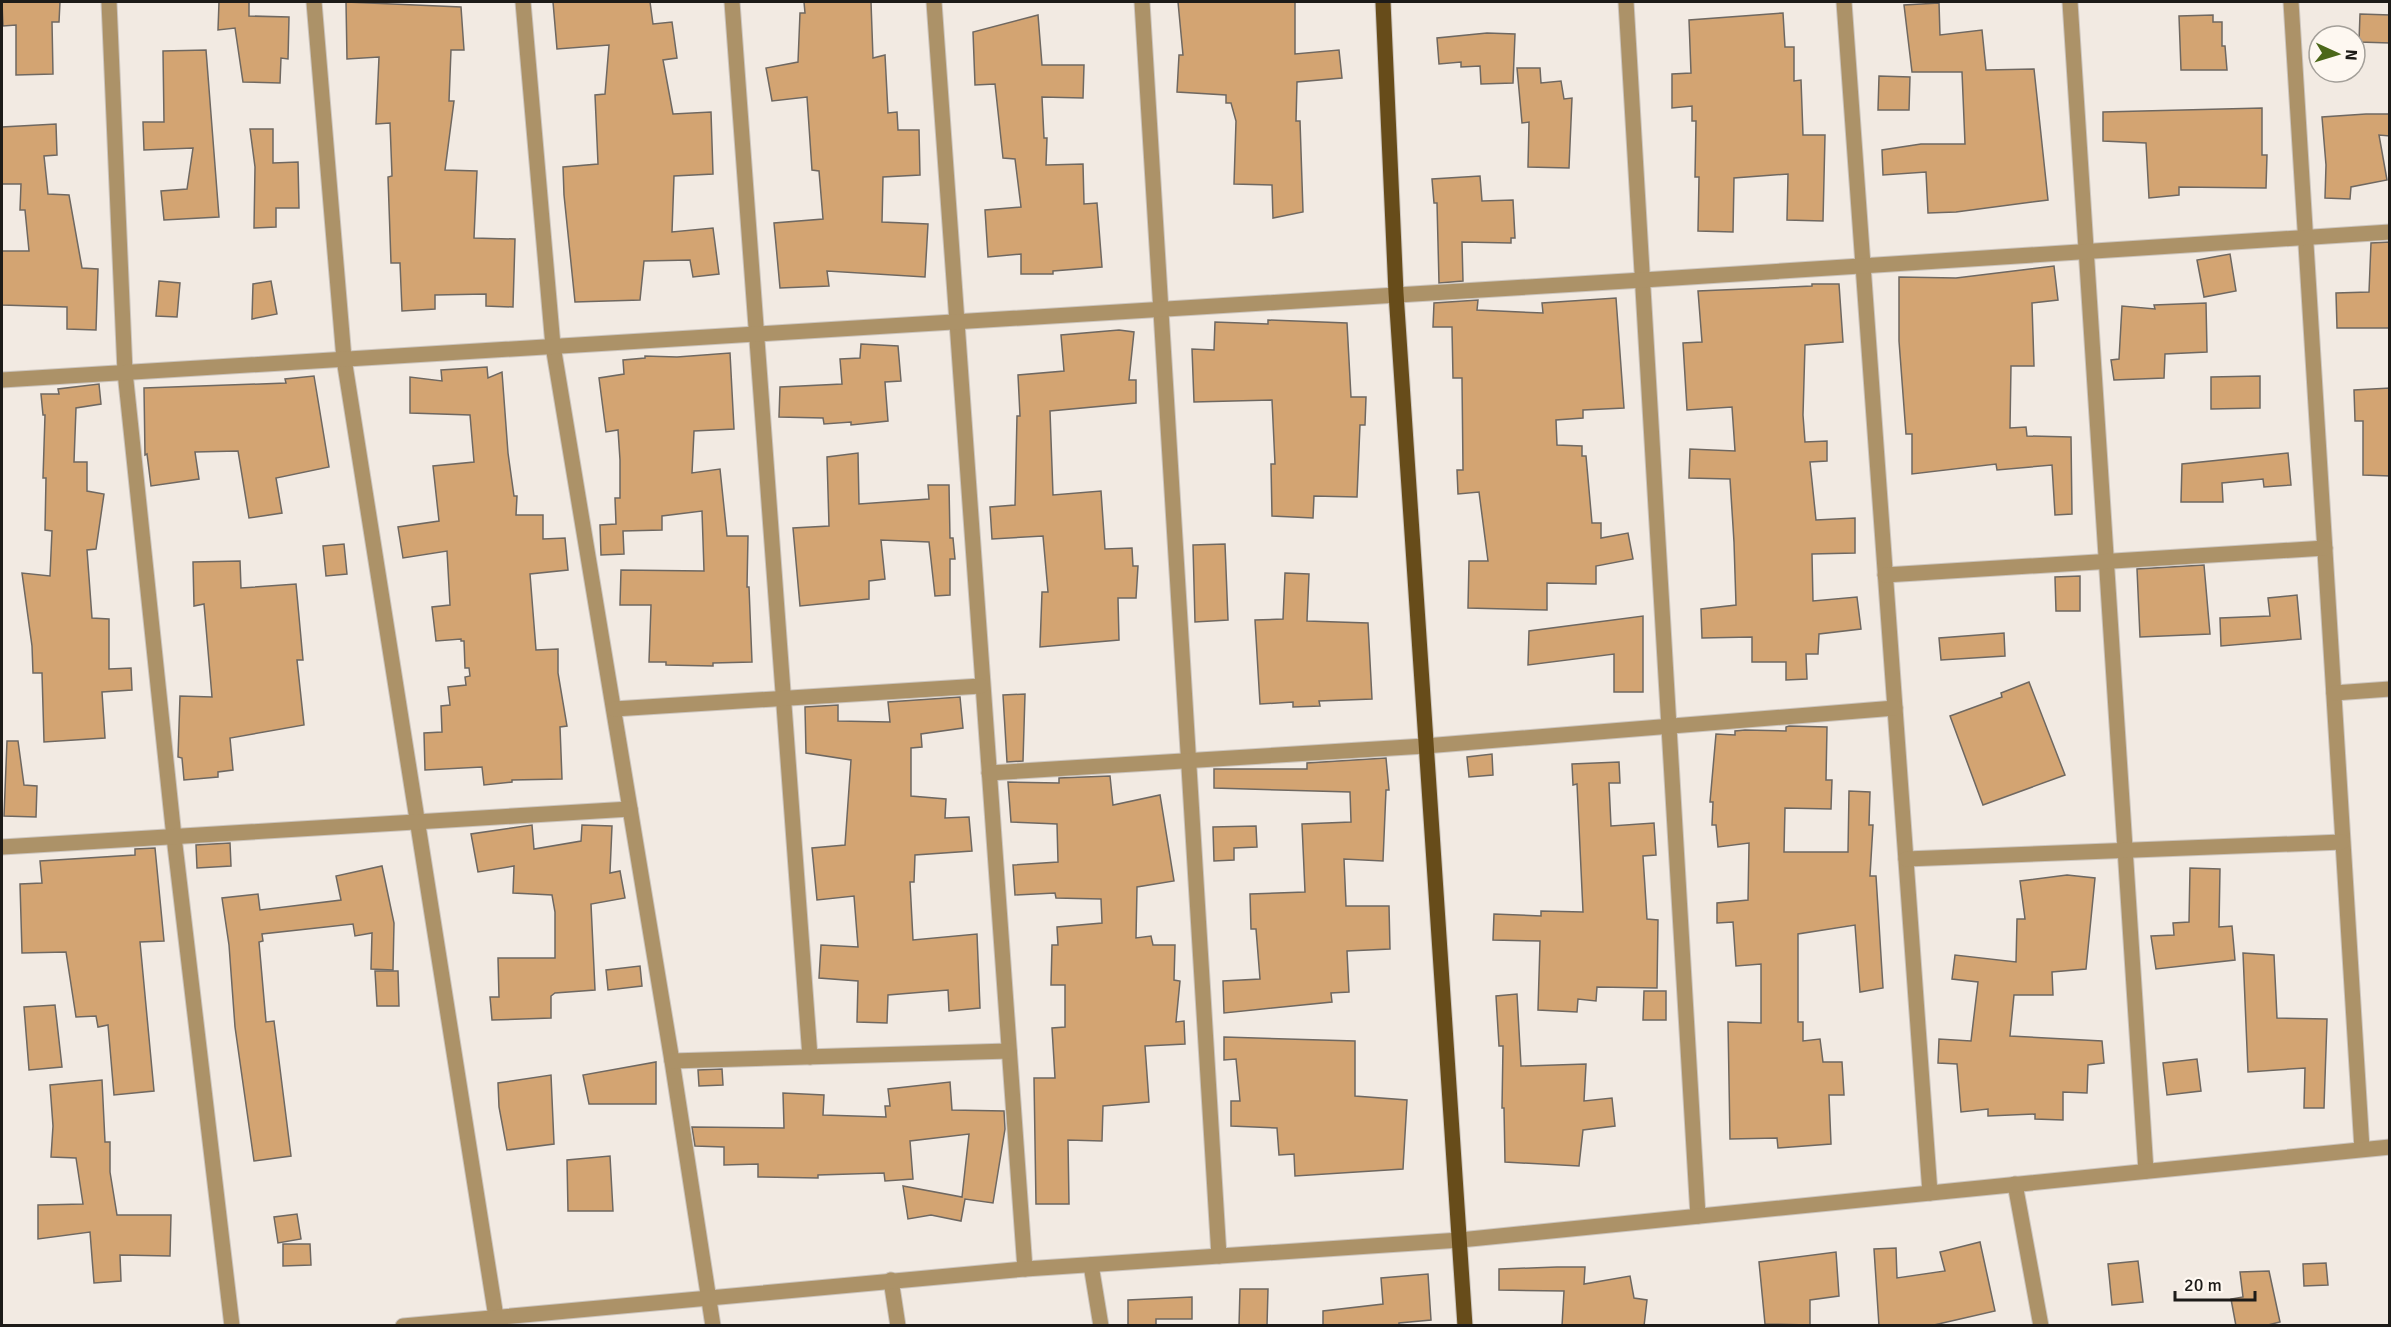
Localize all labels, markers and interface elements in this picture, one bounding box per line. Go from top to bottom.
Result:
north arrow [2307,24,2367,84]
text: N [2341,49,2361,61]
scale bar [2175,1264,2254,1302]
text: 20 m [2184,1274,2222,1296]

